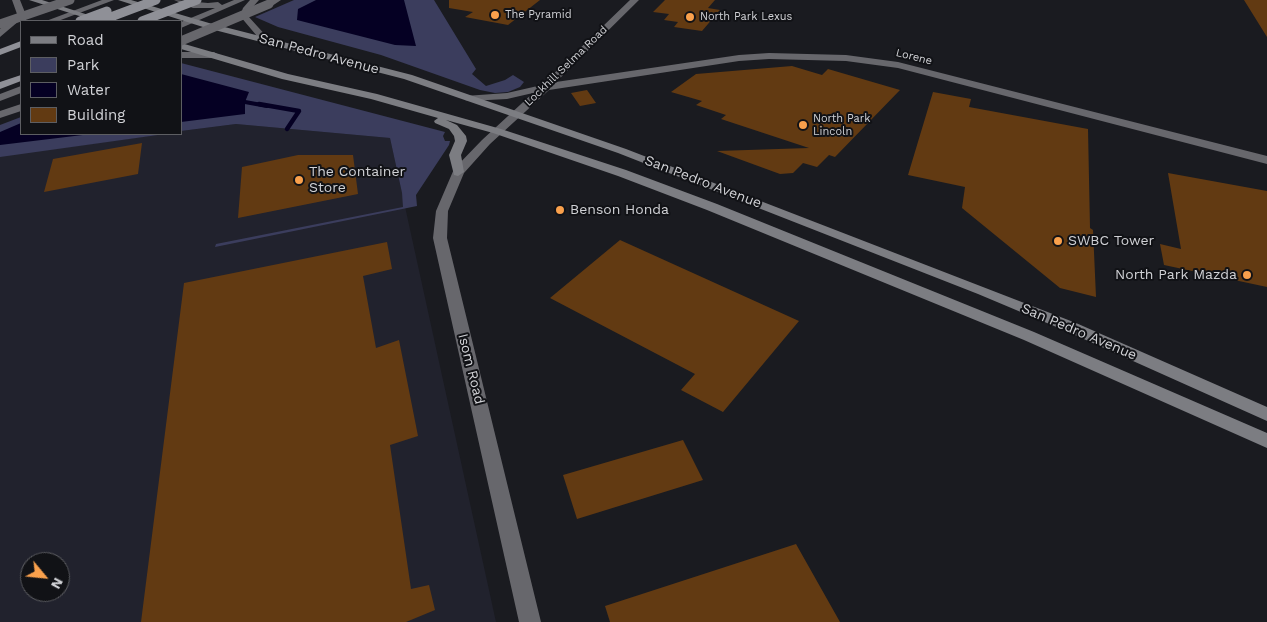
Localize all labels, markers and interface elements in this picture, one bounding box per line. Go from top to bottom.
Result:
place label: The Pyramid [505,8,572,22]
marker: The Pyramid [489,9,501,21]
place label: North Park Lexus [700,10,792,24]
marker: North Park Lexus [684,11,696,23]
legend [20,20,182,135]
street label: Lockhill Selma Road [522,23,610,109]
street label: San Pedro Avenue [257,30,381,78]
text: Road [67,31,104,49]
street label: Lorene [895,46,933,68]
text: Park [67,56,99,74]
text: Water [67,81,110,99]
text: Building [67,106,125,124]
place label: North Park Lincoln [813,112,871,138]
marker: North Park Lincoln [797,119,809,131]
street label: San Pedro Avenue [642,152,764,212]
place label: The Container Store [309,164,405,196]
marker: The Container Store [293,174,305,186]
place label: Benson Honda [570,202,669,218]
marker: Benson Honda [554,204,566,216]
place label: SWBC Tower [1068,233,1154,249]
marker: SWBC Tower [1052,235,1064,247]
place label: North Park Mazda [1115,267,1237,283]
marker: North Park Mazda [1241,269,1253,281]
street label: San Pedro Avenue [1019,300,1139,364]
street label: Isom Road [454,332,488,406]
north arrow [20,552,70,602]
text: N [48,575,67,592]

